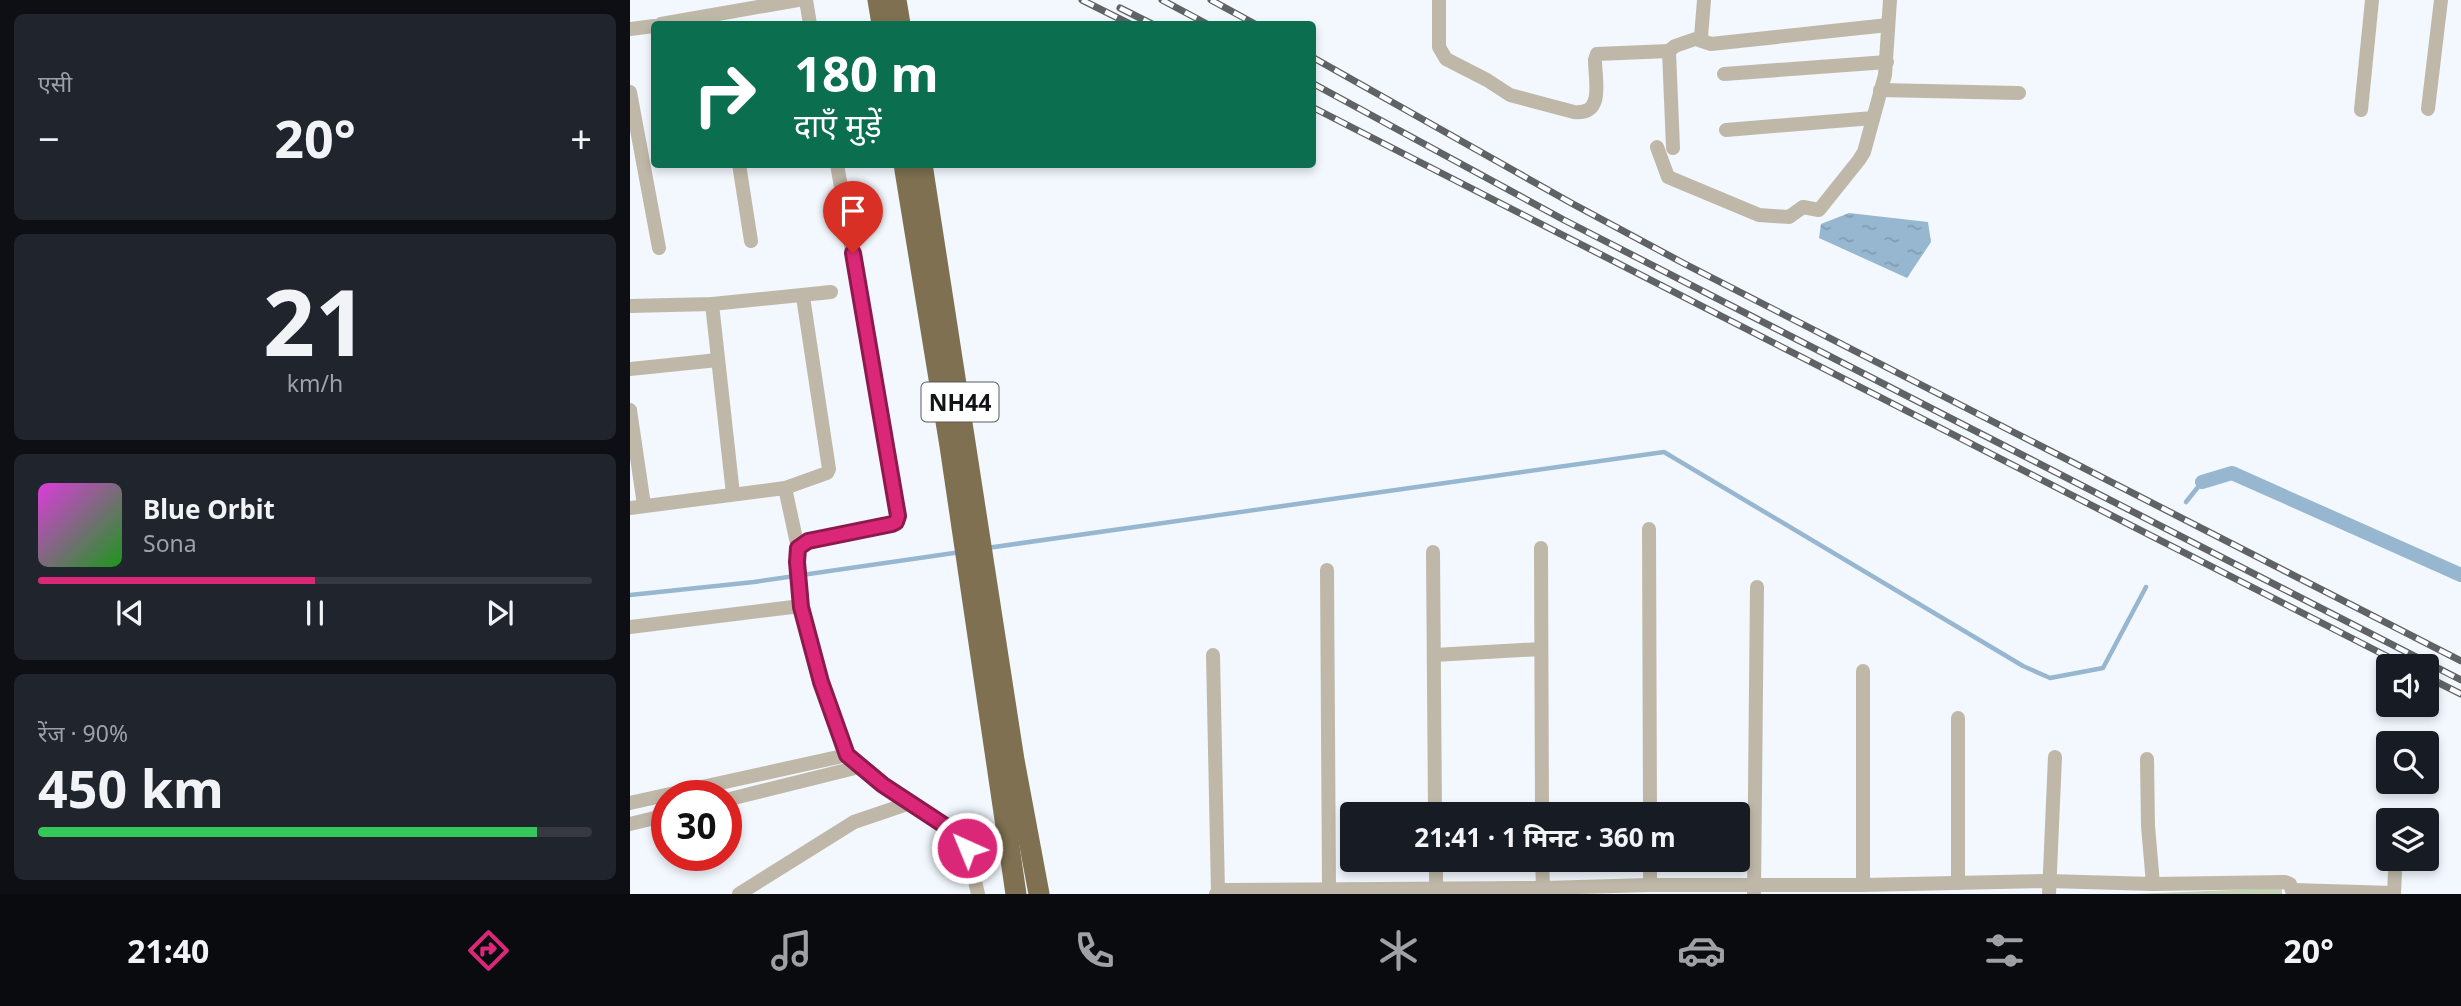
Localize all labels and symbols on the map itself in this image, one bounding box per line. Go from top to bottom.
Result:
pin [823,181,883,253]
road number: NH44 [922,382,998,422]
speed limit sign: 30 [651,780,742,871]
position arrow [930,811,1004,885]

